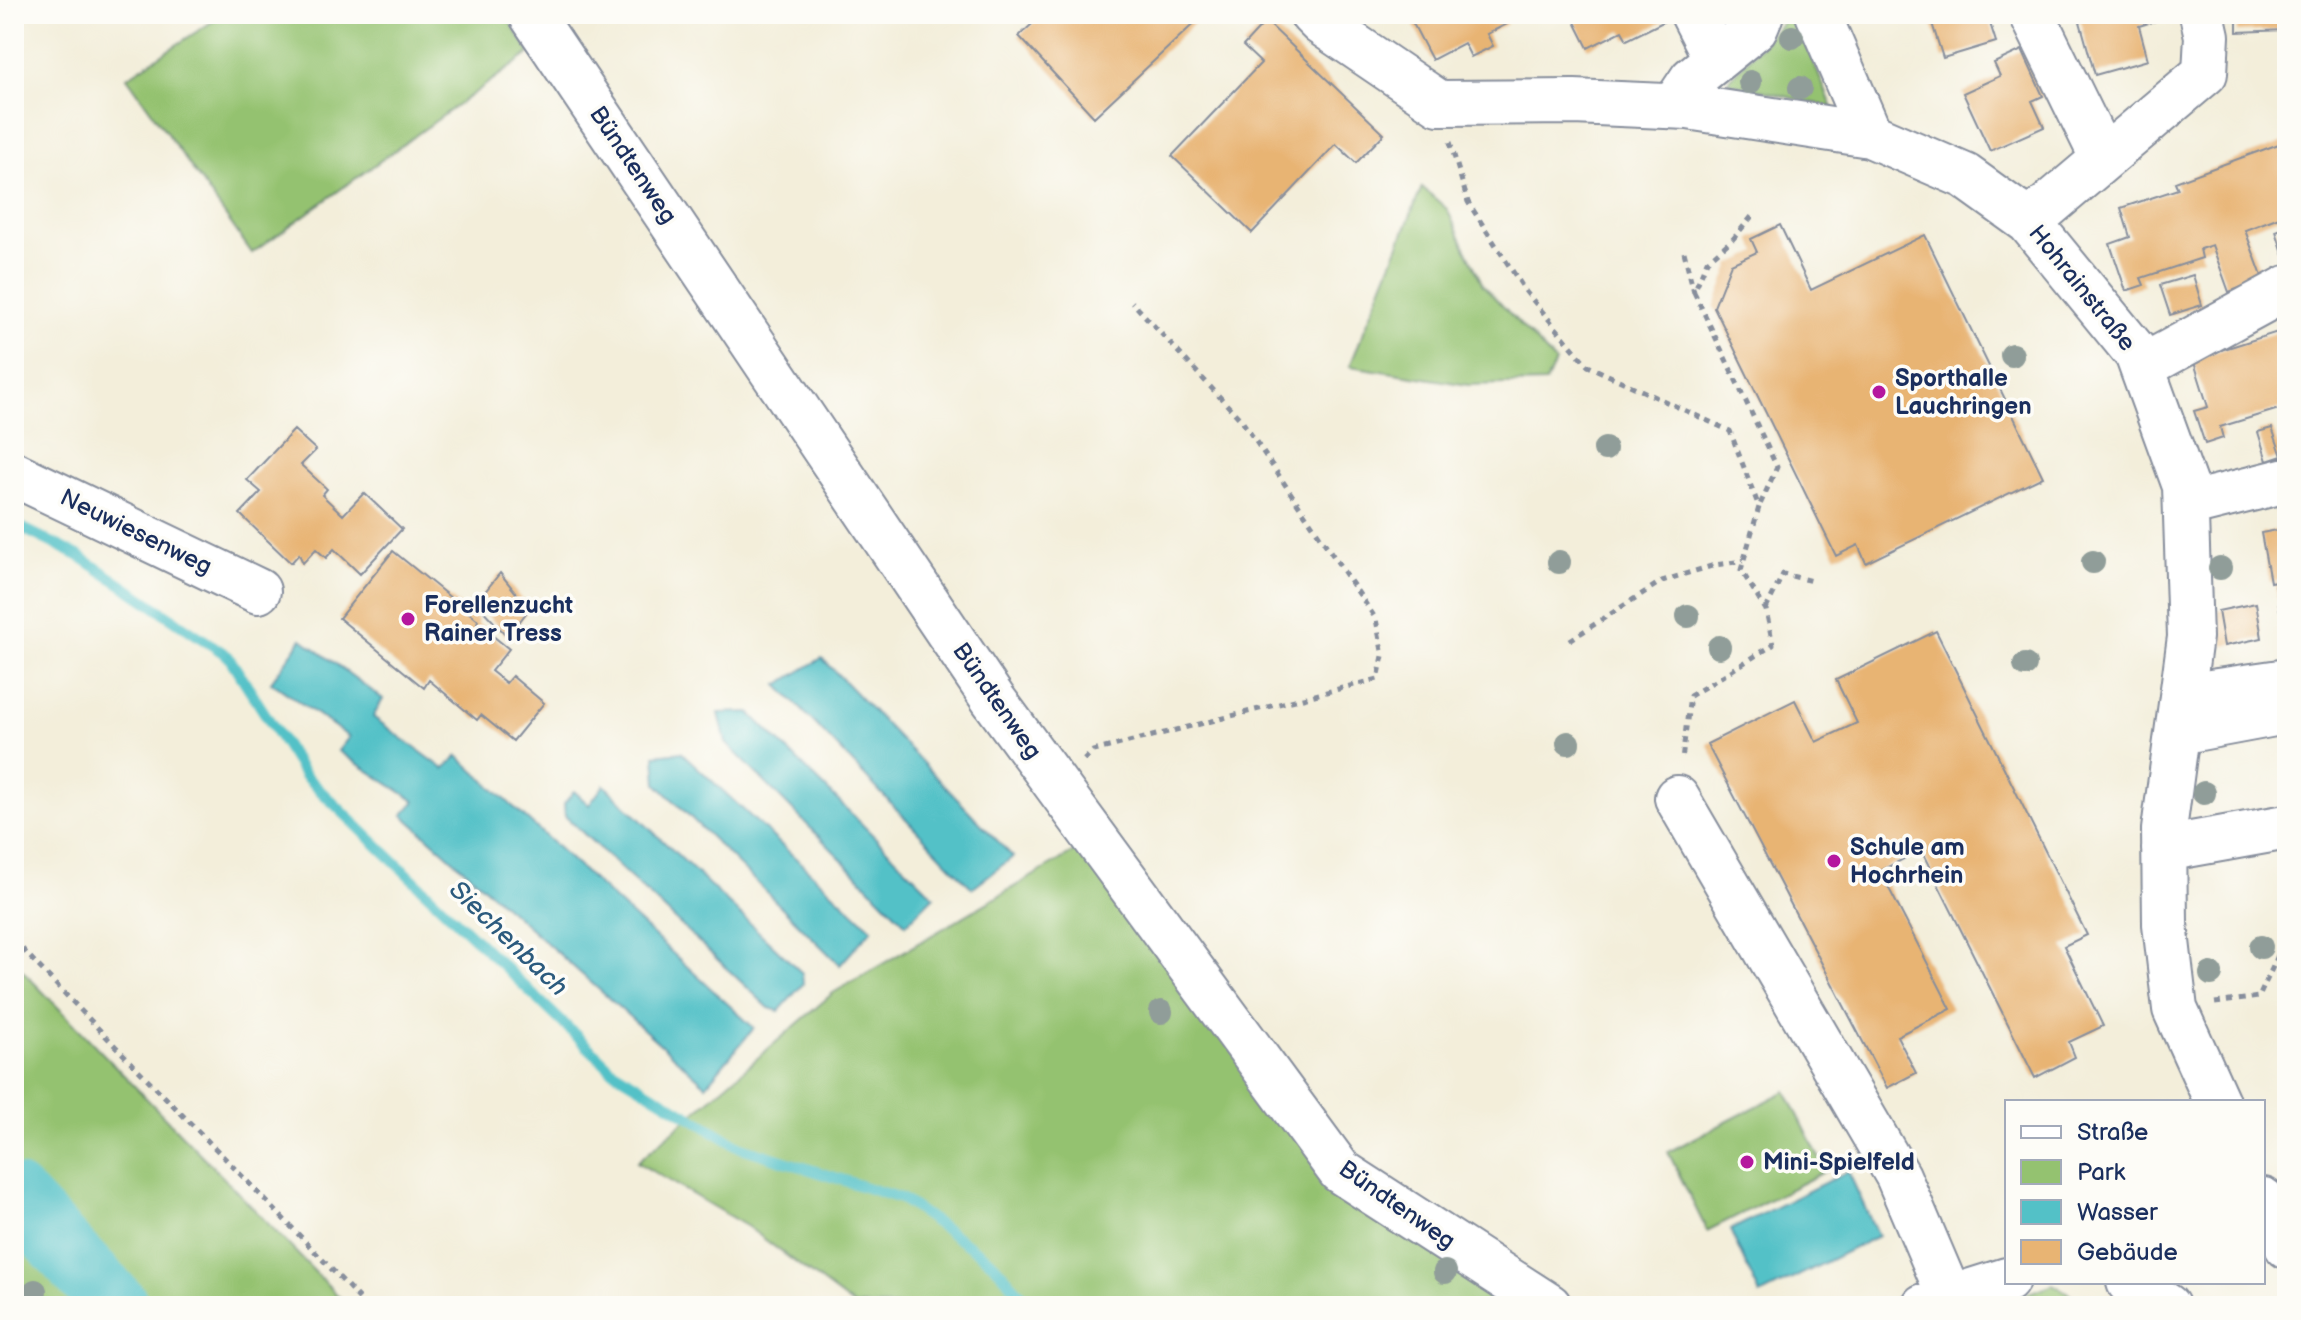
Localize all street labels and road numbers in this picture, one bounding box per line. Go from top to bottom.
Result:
street label: Bündtenweg [583,101,683,229]
street label: Hohrainstraße [2022,219,2142,357]
street label: Neuwiesenweg [55,483,217,581]
street label: Bündtenweg [946,637,1048,765]
street label: Bündtenweg [1333,1154,1461,1256]

